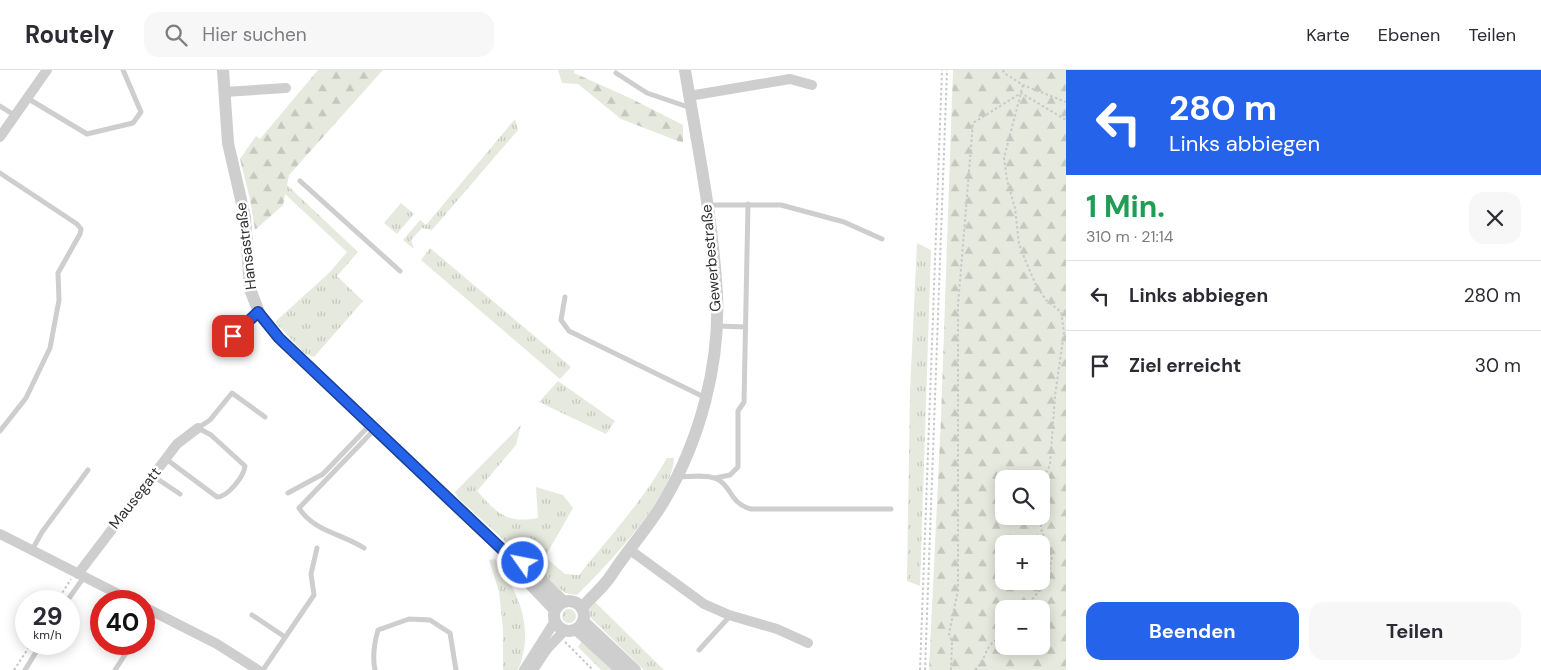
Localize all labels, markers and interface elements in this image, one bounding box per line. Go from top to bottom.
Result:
search box [144,12,494,57]
text: Routely [25,19,114,50]
icon: search [162,21,190,49]
text: Hier suchen [202,22,307,47]
text: Karte [1306,23,1350,47]
text: Ebenen [1378,23,1440,47]
text: Teilen [1468,23,1516,47]
text: 280 m [1169,85,1277,131]
icon: left [1086,90,1151,155]
text: Links abbiegen [1169,129,1320,158]
text: 1 Min. [1086,187,1165,226]
button: close [1469,192,1521,244]
street label: Hansastraße [231,201,261,291]
street label: Gewerbestraße [696,203,726,313]
text: 310 m · 21:14 [1086,226,1173,247]
icon: left [1086,282,1114,310]
text: Links abbiegen [1129,283,1268,308]
text: 280 m [1464,283,1521,308]
pin [212,315,254,357]
icon: arrive [219,322,247,350]
icon: arrive [1086,352,1114,380]
text: Ziel erreicht [1129,353,1241,378]
text: 30 m [1475,353,1521,378]
street label: Mausegatt [105,463,166,533]
map controls [995,470,1050,655]
button: search [995,470,1050,525]
button: + [995,535,1050,590]
position arrow [496,536,548,588]
speed limit sign: 40 [90,590,155,655]
text: 29 [32,600,63,633]
button: − [995,600,1050,655]
button: Beenden [1086,602,1299,660]
button: Teilen [1309,602,1521,660]
text: km/h [33,627,62,643]

